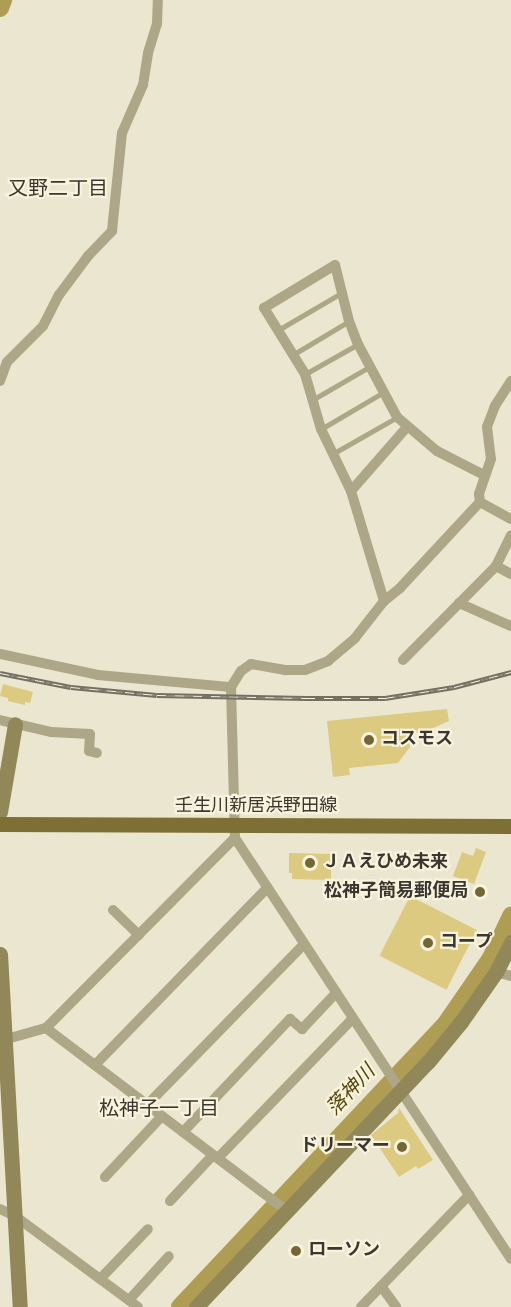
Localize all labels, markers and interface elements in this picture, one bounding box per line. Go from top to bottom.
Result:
district label: 又野二丁目 [8,178,108,202]
place label: コスモス [381,729,453,751]
marker: コスモス [362,733,376,747]
street label: 壬生川新居浜野田線 [175,796,337,818]
place label: ＪＡえひめ未来 [322,852,448,874]
marker: ＪＡえひめ未来 [303,856,317,870]
place label: 松神子簡易郵便局 [324,881,468,903]
marker: 松神子簡易郵便局 [473,885,487,899]
place label: コープ [440,932,494,954]
marker: コープ [421,936,435,950]
water label: 落神川 [323,1061,381,1121]
district label: 松神子一丁目 [99,1098,219,1122]
place label: ドリーマー [300,1136,390,1158]
marker: ドリーマー [395,1140,409,1154]
place label: ローソン [308,1240,380,1262]
marker: ローソン [289,1244,303,1258]

